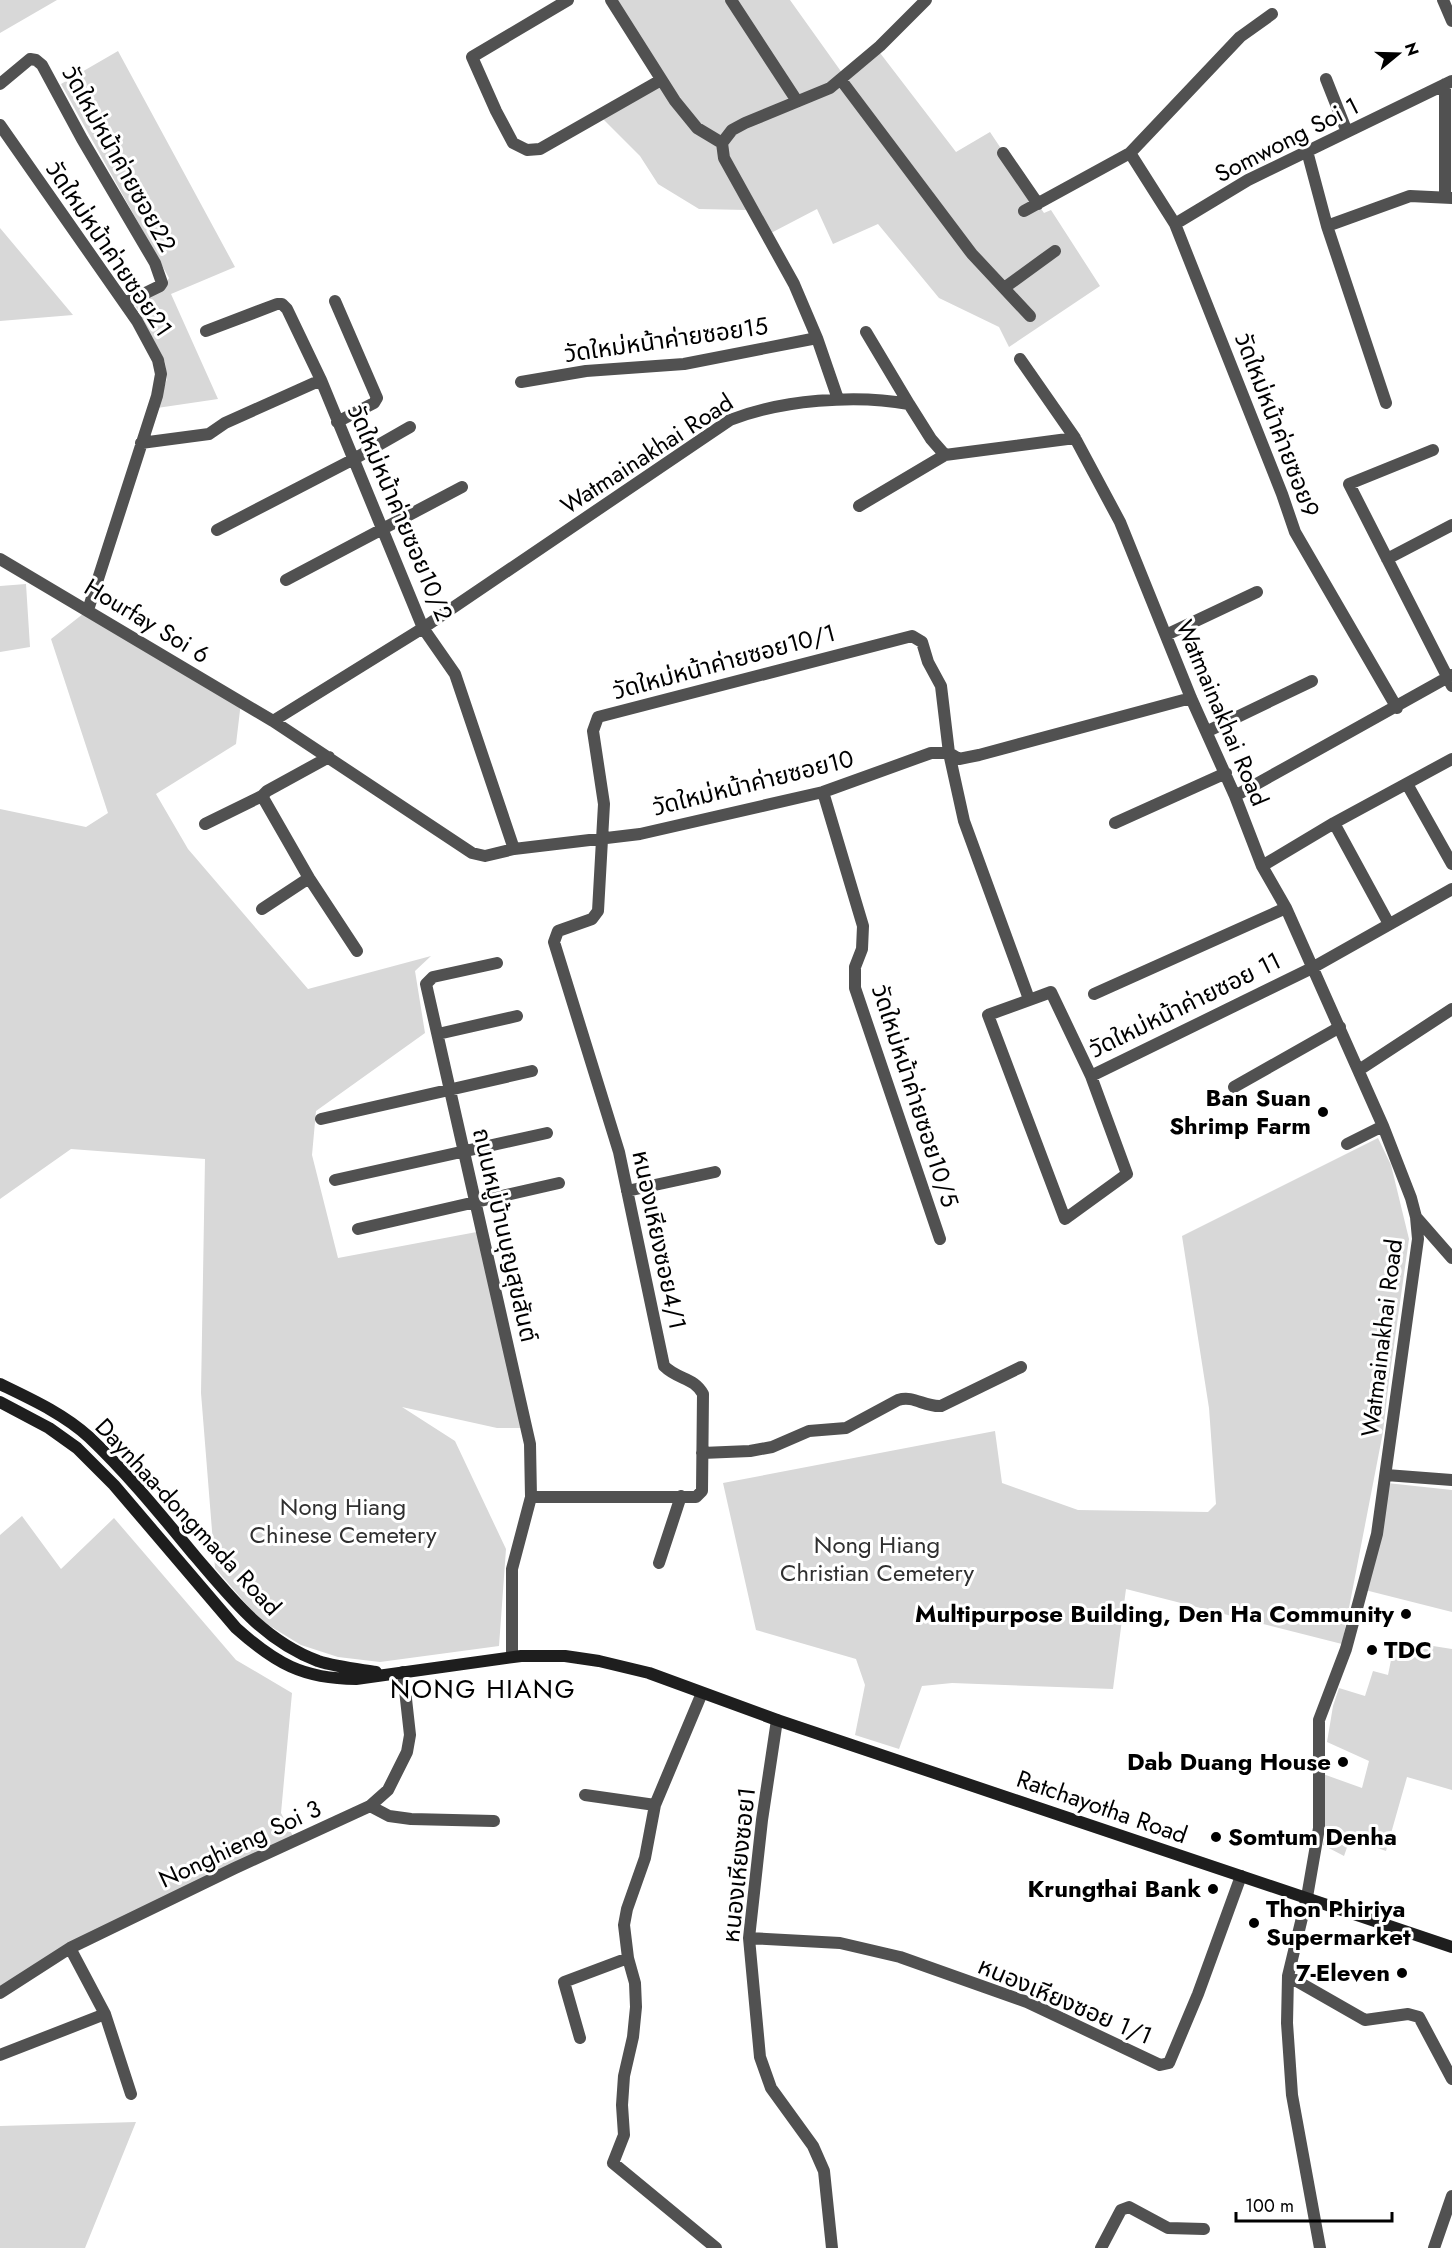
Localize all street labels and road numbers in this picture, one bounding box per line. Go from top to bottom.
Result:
street label: วัดใหม่หน้าค่ายซอย22 [54,59,185,258]
street label: Somwong Soi 1 [1208,88,1365,191]
street label: วัดใหม่หน้าค่ายซอย21 [37,154,181,344]
street label: วัดใหม่หน้าค่ายซอย15 [562,308,770,371]
street label: วัดใหม่หน้าค่ายซอย9 [1226,328,1329,522]
street label: Watmainakhai Road [554,385,740,523]
street label: วัดใหม่หน้าค่ายซอย10/2 [339,399,462,627]
street label: Hourfay Soi 6 [78,569,217,672]
street label: Watmainakhai Road [1167,614,1277,811]
street label: วัดใหม่หน้าค่ายซอย10/1 [609,615,839,708]
street label: วัดใหม่หน้าค่ายซอย10 [649,741,857,824]
street label: วัดใหม่หน้าค่ายซอย 11 [1083,943,1287,1066]
street label: วัดใหม่หน้าค่ายซอย10/5 [863,980,968,1212]
street label: ถนนหมู่บ้านบุญสุขสันต์ [464,1124,547,1345]
street label: หนองเหียงซอย4/1 [623,1147,696,1333]
street label: Watmainakhai Road [1352,1237,1411,1439]
street label: Daynhaa-dongmada Road [87,1410,290,1623]
street label: Ratchayotha Road [1012,1761,1192,1852]
street label: หนองเหียงซอย1 [713,1786,764,1944]
street label: Nonghieng Soi 3 [153,1791,327,1896]
street label: หนองเหียงซอย 1/1 [973,1948,1158,2053]

